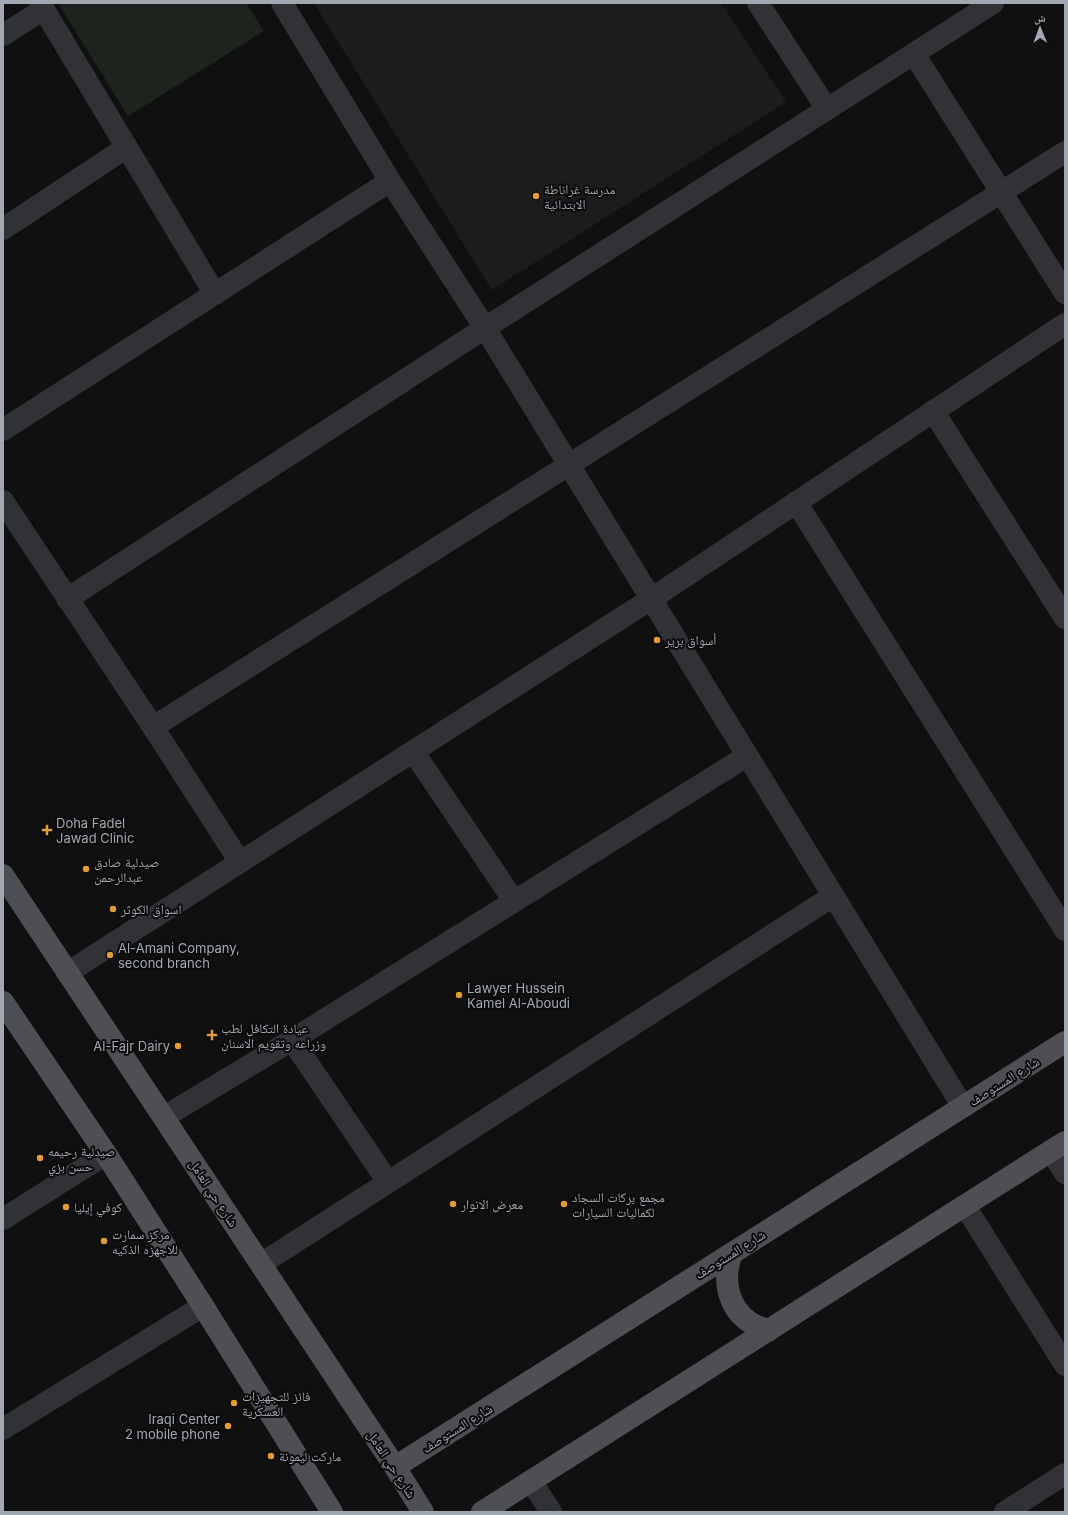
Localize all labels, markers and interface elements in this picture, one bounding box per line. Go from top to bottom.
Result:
north arrow [1020,8,1060,48]
text: ش [1034,11,1046,26]
place label: مدرسة غراناطة الابتدائية [544,181,615,212]
marker: مدرسة غراناطة الابتدائية [531,191,541,201]
place label: أسواق برير [664,632,716,649]
marker: أسواق برير [652,635,662,645]
place label: Doha Fadel Jawad Clinic [56,815,134,846]
marker: Doha Fadel Jawad Clinic [41,824,53,836]
place label: صيدلية صادق عبدالرحمن [94,854,159,886]
marker: صيدلية صادق عبدالرحمن [81,864,91,874]
place label: اسواق الكوثر [120,901,182,918]
marker: اسواق الكوثر [108,904,118,914]
place label: Al-Amani Company, second branch [118,940,240,971]
marker: Al-Amani Company, second branch [105,950,115,960]
place label: Lawyer Hussein Kamel Al-Aboudi [467,980,570,1011]
marker: Lawyer Hussein Kamel Al-Aboudi [454,990,464,1000]
place label: عيادة التكافل لطب وزراعه وتقويم الاسنان [221,1020,326,1052]
marker: عيادة التكافل لطب وزراعه وتقويم الاسنان [206,1029,218,1041]
place label: Al-Fajr Dairy [93,1038,170,1054]
marker: Al-Fajr Dairy [173,1041,183,1051]
street label: شارع المستوصف [966,1053,1043,1111]
place label: صيدلية رحيمه حسن بزي [48,1143,115,1177]
marker: صيدلية رحيمه حسن بزي [35,1153,45,1163]
street label: شارع حي العامل [183,1156,242,1232]
place label: مجمع بركات السجاد لكماليات السيارات [572,1189,665,1221]
place label: معرض الانوار [460,1196,523,1213]
place label: كوفي إيليا [74,1199,123,1218]
marker: معرض الانوار [448,1199,458,1209]
marker: مجمع بركات السجاد لكماليات السيارات [559,1199,569,1209]
marker: كوفي إيليا [61,1202,71,1212]
place label: مركز سمارت للاجهزه الذكيه [112,1226,178,1258]
street label: شارع المستوصف [692,1226,769,1284]
marker: مركز سمارت للاجهزه الذكيه [99,1236,109,1246]
place label: فائز للتجهيزات العسكرية [242,1388,311,1420]
marker: فائز للتجهيزات العسكرية [229,1398,239,1408]
street label: شارع المستوصف [419,1400,496,1458]
place label: Iraqi Center 2 mobile phone [125,1411,220,1442]
marker: Iraqi Center 2 mobile phone [223,1421,233,1431]
street label: شارع حي العامل [361,1427,420,1503]
place label: ماركت ليمونة [279,1448,341,1465]
marker: ماركت ليمونة [266,1451,276,1461]

